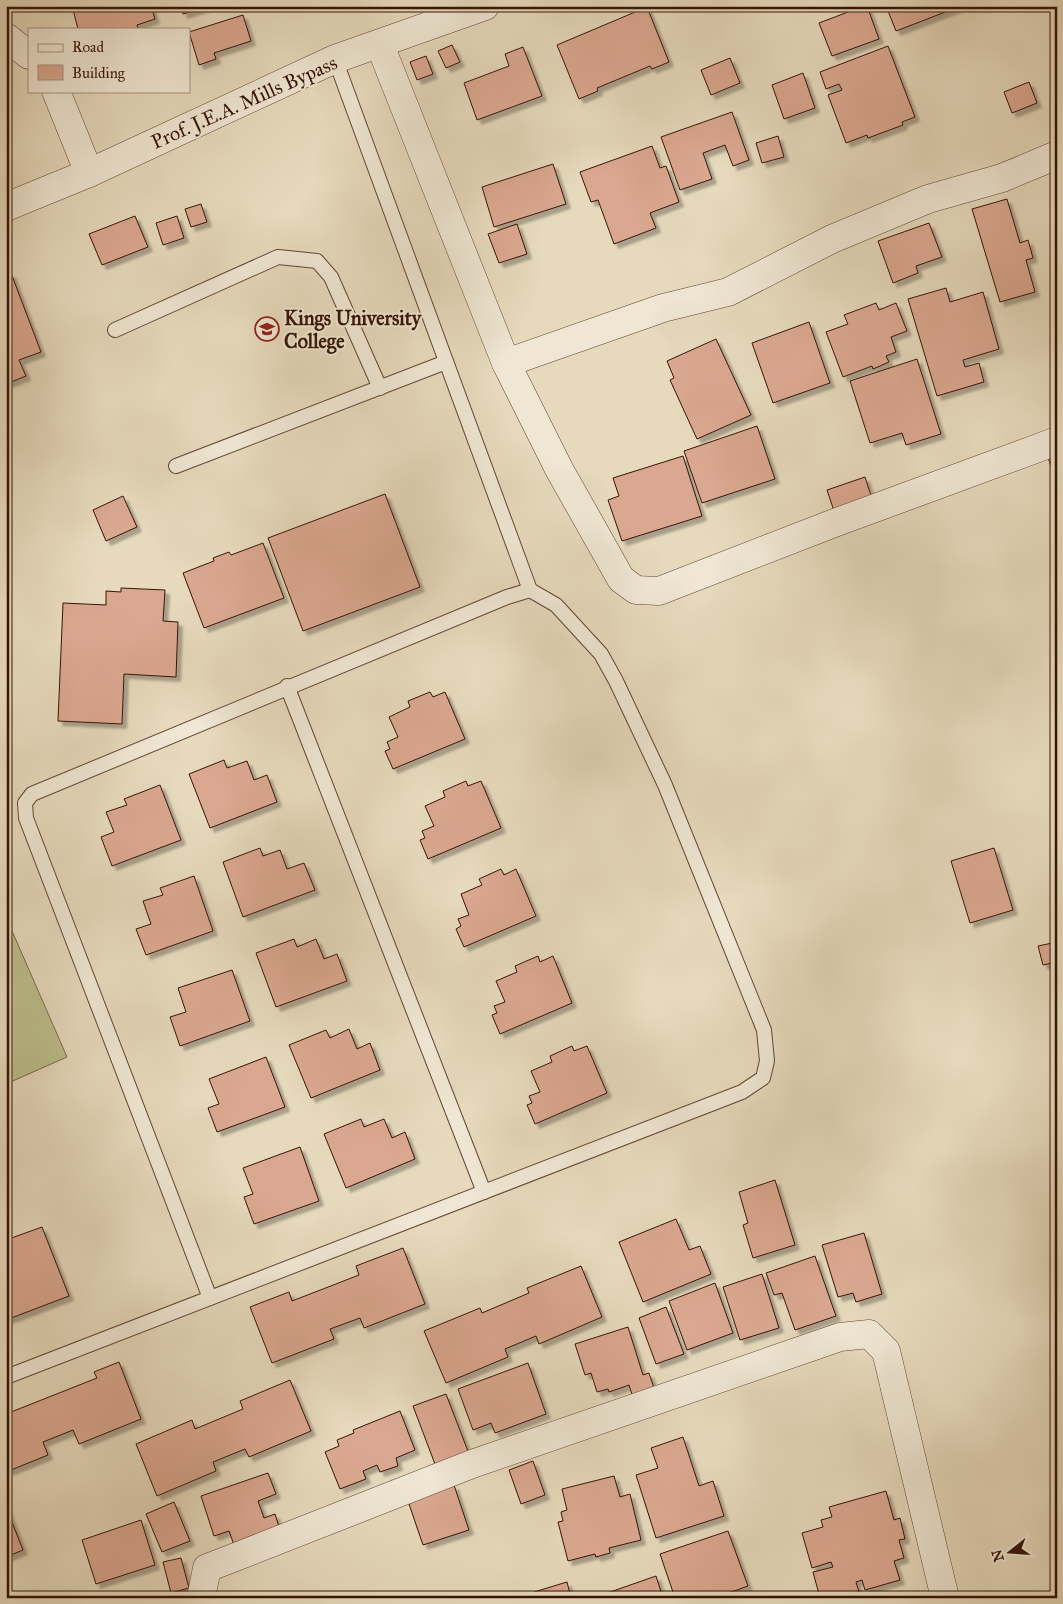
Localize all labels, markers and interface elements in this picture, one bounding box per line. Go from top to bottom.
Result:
legend [28,28,190,92]
text: Road [72,38,104,56]
street label: Prof. J.E.A. Mills Bypass [147,50,341,155]
text: Building [72,64,126,82]
place label: Kings University College [284,306,423,354]
school or university icon: Kings University College [254,316,280,342]
north arrow [986,1526,1036,1576]
text: N [988,1547,1008,1564]

